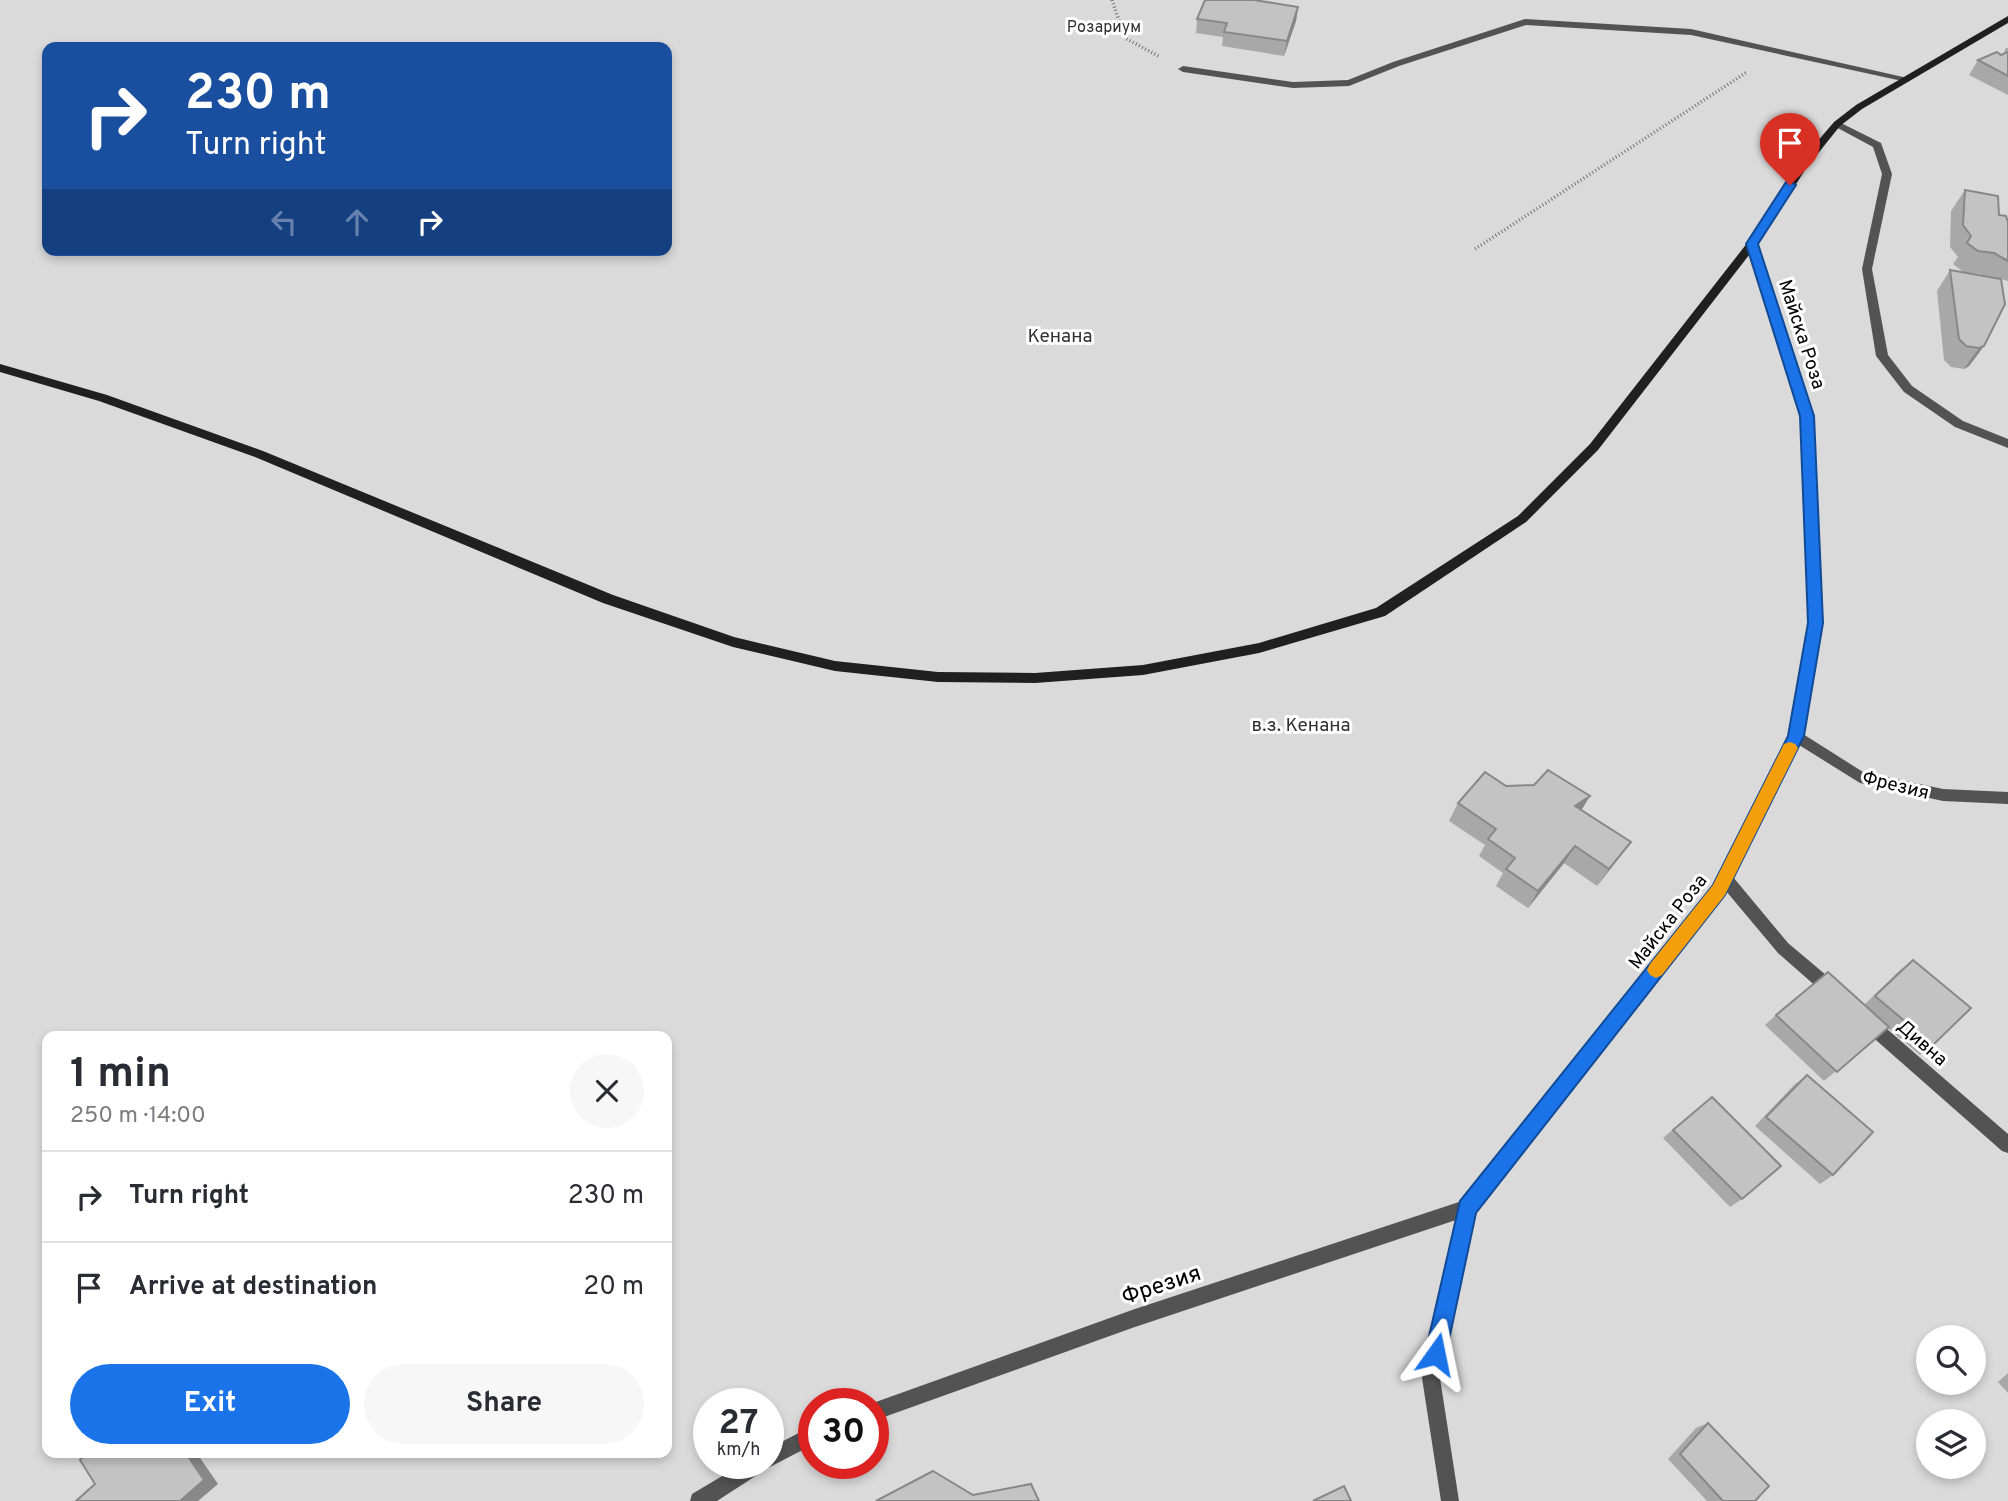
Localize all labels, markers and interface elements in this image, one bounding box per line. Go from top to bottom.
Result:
park label: Розариум [1067,18,1141,38]
text: 230 m [185,65,331,127]
icon: right [70,70,161,161]
pin [1760,113,1820,185]
icon: arrive [1771,124,1809,162]
text: Turn right [185,126,327,166]
icon: left [265,203,303,241]
icon: ahead [338,203,376,241]
icon: right [411,203,449,241]
street label: Майска Роза [1772,277,1830,393]
park label: Кенана [1027,325,1093,349]
park label: в.з. Кенана [1251,714,1351,738]
street label: Фрезия [1860,766,1931,806]
street label: Майска Роза [1624,870,1713,975]
street label: Дивна [1891,1015,1952,1072]
text: 1 min [70,1049,171,1102]
button: close [570,1054,644,1128]
text: 250 m · 14:00 [70,1102,206,1131]
icon: right [70,1178,108,1216]
text: Turn right [129,1180,249,1213]
text: 230 m [568,1180,644,1213]
street label: Фрезия [1118,1260,1205,1313]
icon: arrive [70,1269,108,1307]
text: Arrive at destination [129,1271,377,1304]
text: 20 m [583,1271,644,1304]
position arrow [1399,1317,1473,1391]
map controls [1916,1325,1986,1479]
button: search [1916,1325,1986,1395]
button: Exit [70,1364,350,1444]
button: Share [364,1364,644,1444]
speed limit sign: 30 [798,1388,889,1479]
text: 27 [719,1402,758,1446]
button: layers [1916,1409,1986,1479]
text: km/h [717,1439,760,1462]

